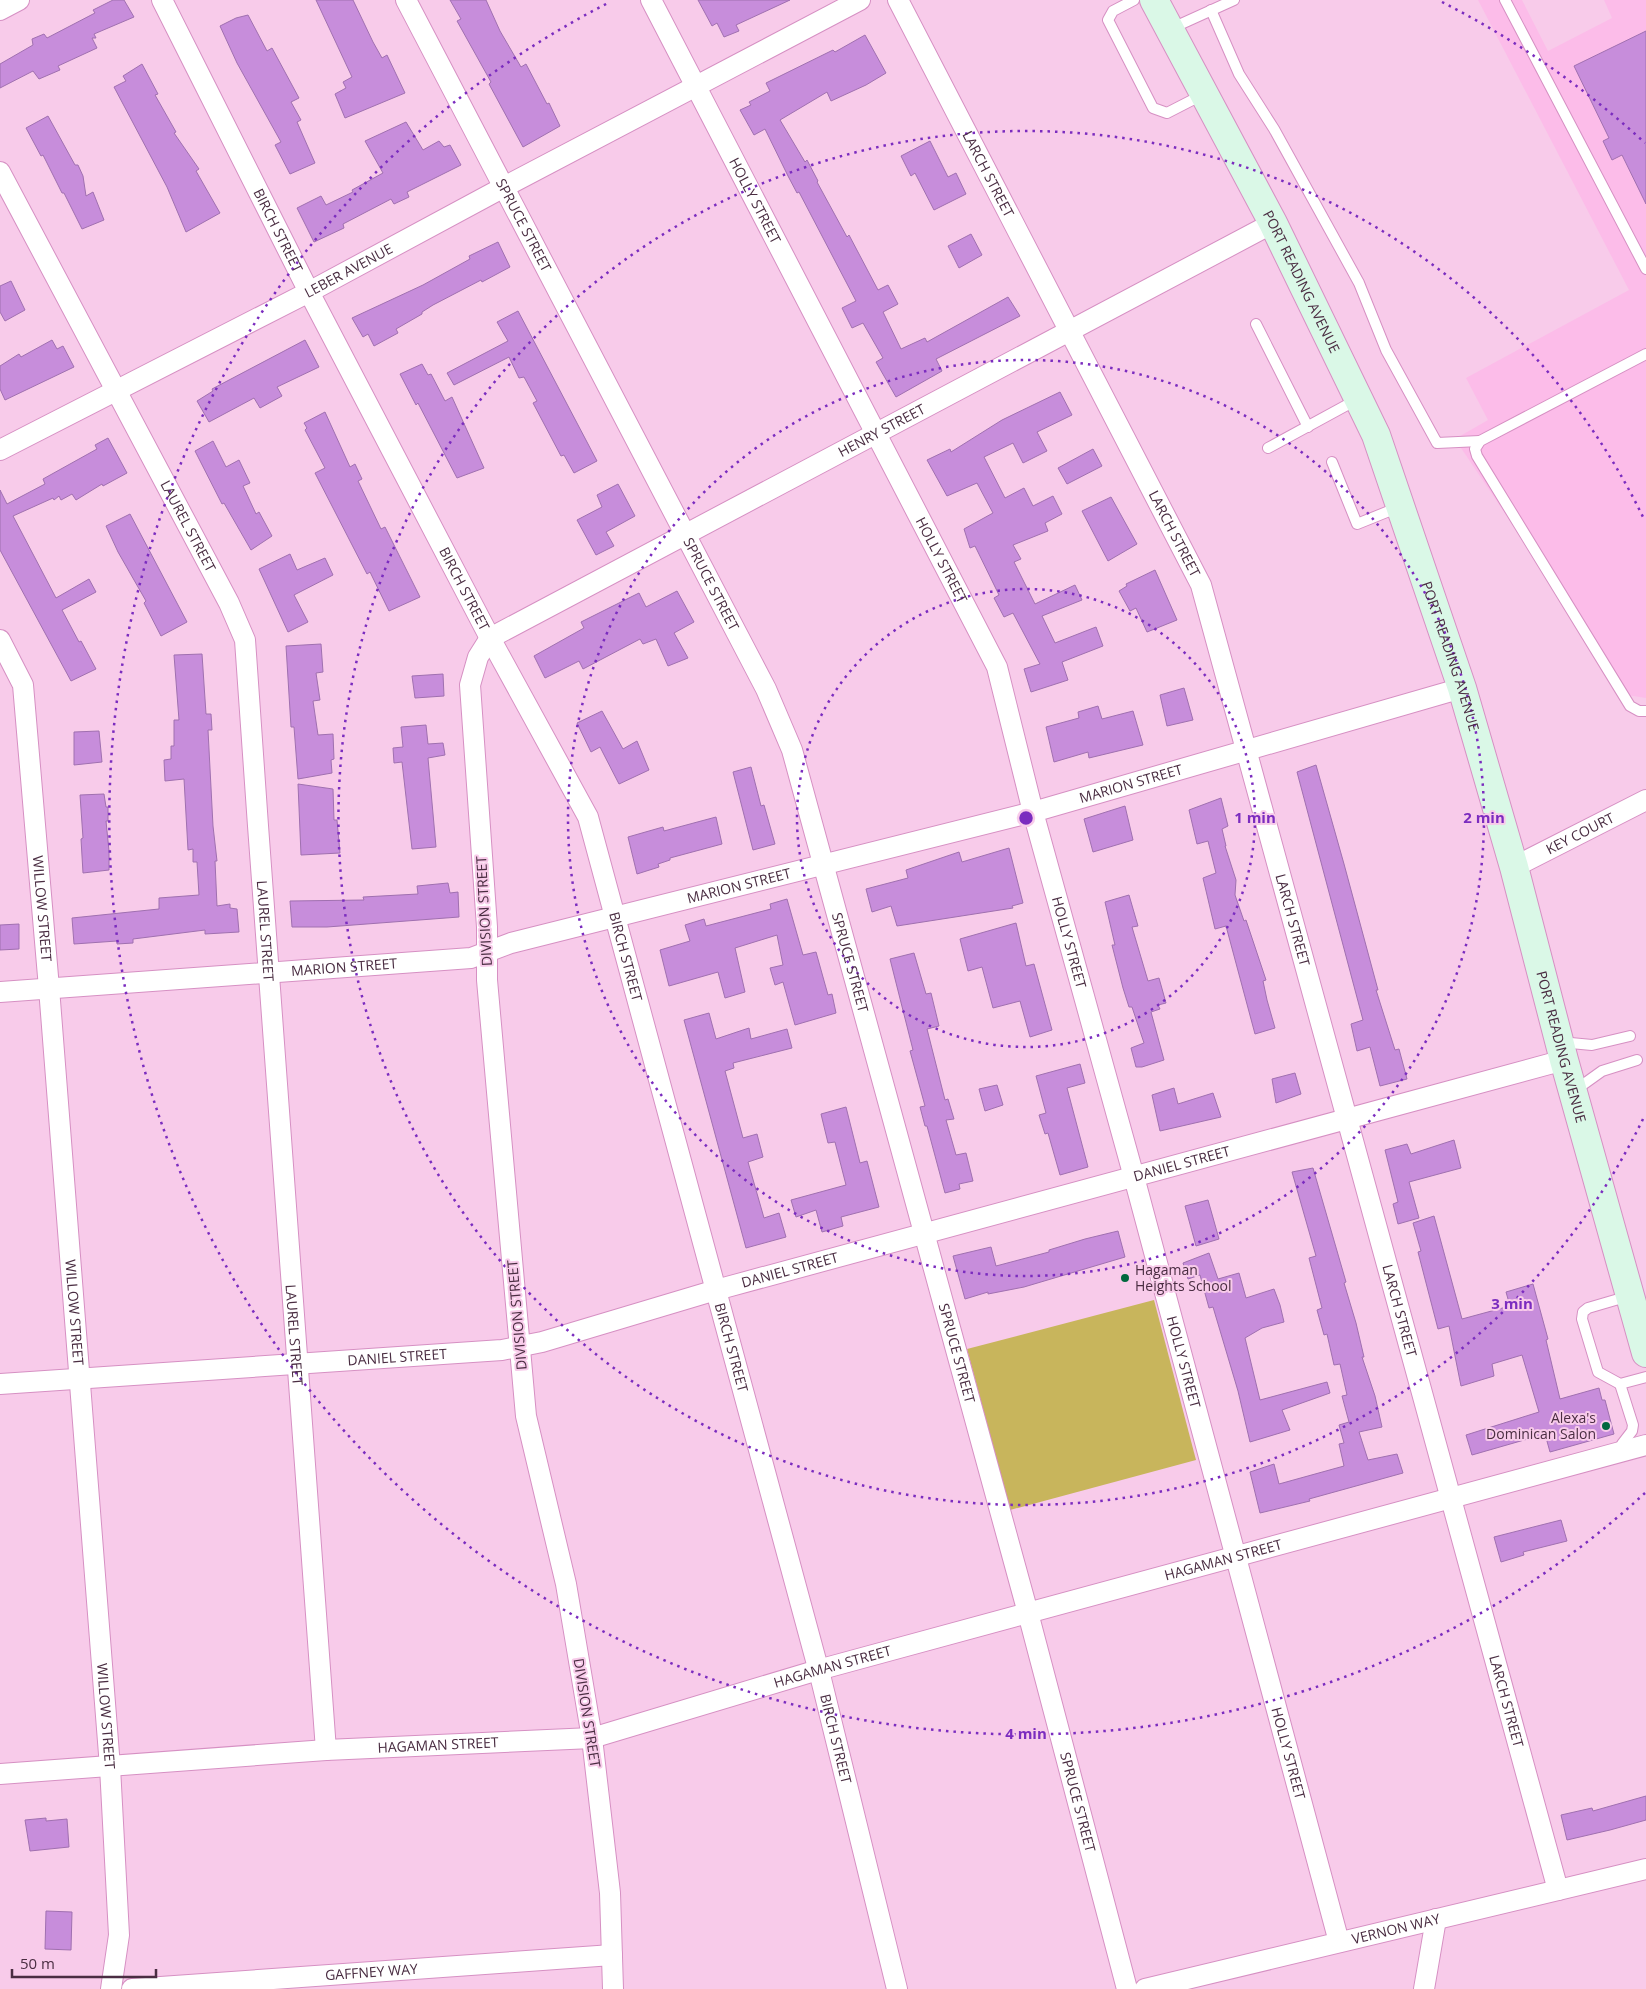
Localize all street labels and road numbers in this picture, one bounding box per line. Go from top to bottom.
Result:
street label: LARCH STREET [958,127,1019,221]
street label: HOLLY STREET [725,154,786,247]
street label: SPRUCE STREET [492,175,556,275]
street label: BIRCH STREET [249,185,308,276]
street label: PORT READING AVENUE [1259,207,1345,356]
street label: LEBER AVENUE [301,239,396,302]
street label: HENRY STREET [834,399,928,461]
street label: LAUREL STREET [156,477,221,575]
street label: LARCH STREET [1145,487,1205,580]
street label: HOLLY STREET [912,514,972,607]
street label: SPRUCE STREET [679,534,744,634]
street label: BIRCH STREET [435,544,495,634]
street label: PORT READING AVENUE [1417,579,1484,733]
street label: MARION STREET [1077,759,1185,807]
street label: KEY COURT [1542,808,1617,858]
street label: WILLOW STREET [29,855,57,963]
street label: DIVISION STREET [471,855,496,967]
street label: MARION STREET [685,863,793,907]
street label: LARCH STREET [1271,871,1315,968]
street label: LAUREL STREET [253,880,279,982]
street label: HOLLY STREET [1048,894,1091,991]
street label: BIRCH STREET [605,910,647,1003]
street label: SPRUCE STREET [828,910,873,1015]
street label: MARION STREET [290,953,398,980]
street label: PORT READING AVENUE [1532,969,1591,1125]
street label: DANIEL STREET [1131,1141,1232,1185]
street label: DANIEL STREET [739,1247,840,1292]
street label: WILLOW STREET [61,1259,89,1366]
street label: DIVISION STREET [502,1259,531,1371]
street label: LARCH STREET [1378,1262,1422,1359]
street label: LAUREL STREET [281,1284,308,1386]
street label: BIRCH STREET [711,1301,753,1394]
street label: SPRUCE STREET [935,1301,980,1405]
street label: HOLLY STREET [1163,1314,1206,1410]
street label: DANIEL STREET [347,1344,448,1369]
street label: HAGAMAN STREET [1162,1534,1284,1584]
street label: HAGAMAN STREET [771,1640,893,1692]
street label: LARCH STREET [1485,1653,1529,1750]
street label: DIVISION STREET [569,1657,606,1769]
street label: WILLOW STREET [93,1662,120,1770]
street label: BIRCH STREET [816,1692,856,1786]
street label: HOLLY STREET [1267,1705,1310,1801]
street label: HAGAMAN STREET [377,1732,499,1757]
street label: SPRUCE STREET [1056,1750,1101,1854]
street label: VERNON WAY [1350,1909,1442,1948]
street label: GAFFNEY WAY [324,1959,419,1984]

